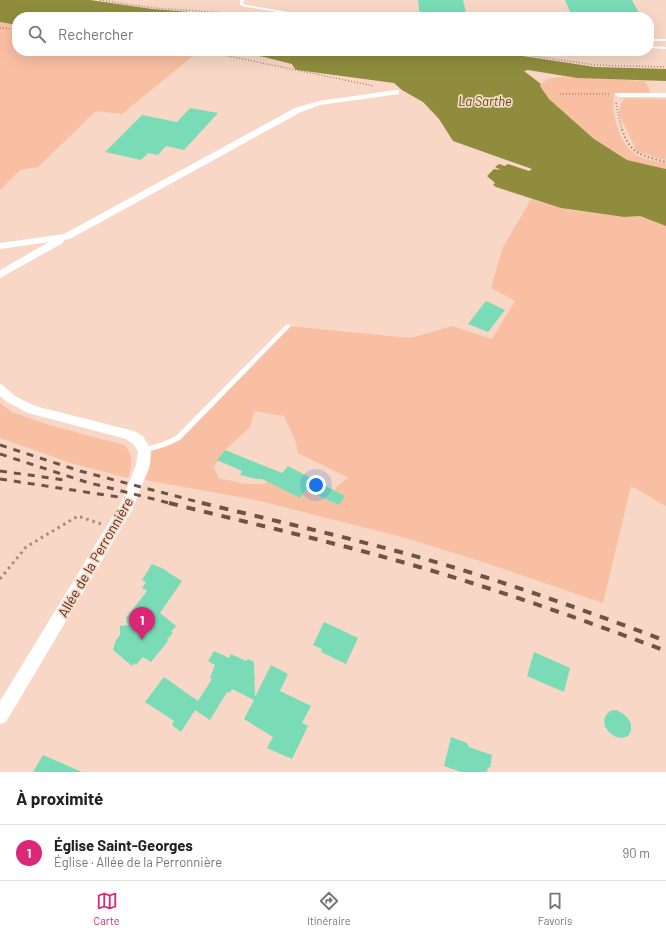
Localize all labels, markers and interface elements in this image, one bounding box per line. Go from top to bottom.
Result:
search box [12,12,654,56]
icon: search [26,23,48,45]
text: Rechercher [58,25,134,43]
water label: La Sarthe [458,93,512,109]
your location [306,475,326,495]
street label: Allée de la Perronnière [54,494,136,620]
pin: 1 [129,607,155,640]
text: À proximité [16,788,103,808]
text: Église Saint-Georges [54,836,193,854]
text: 1 [27,845,31,861]
text: 90 m [623,845,650,861]
text: Église · Allée de la Perronnière [54,854,222,870]
tab: Carte [94,890,120,927]
tab: Itinéraire [307,890,351,927]
tab: Favoris [538,890,572,927]

